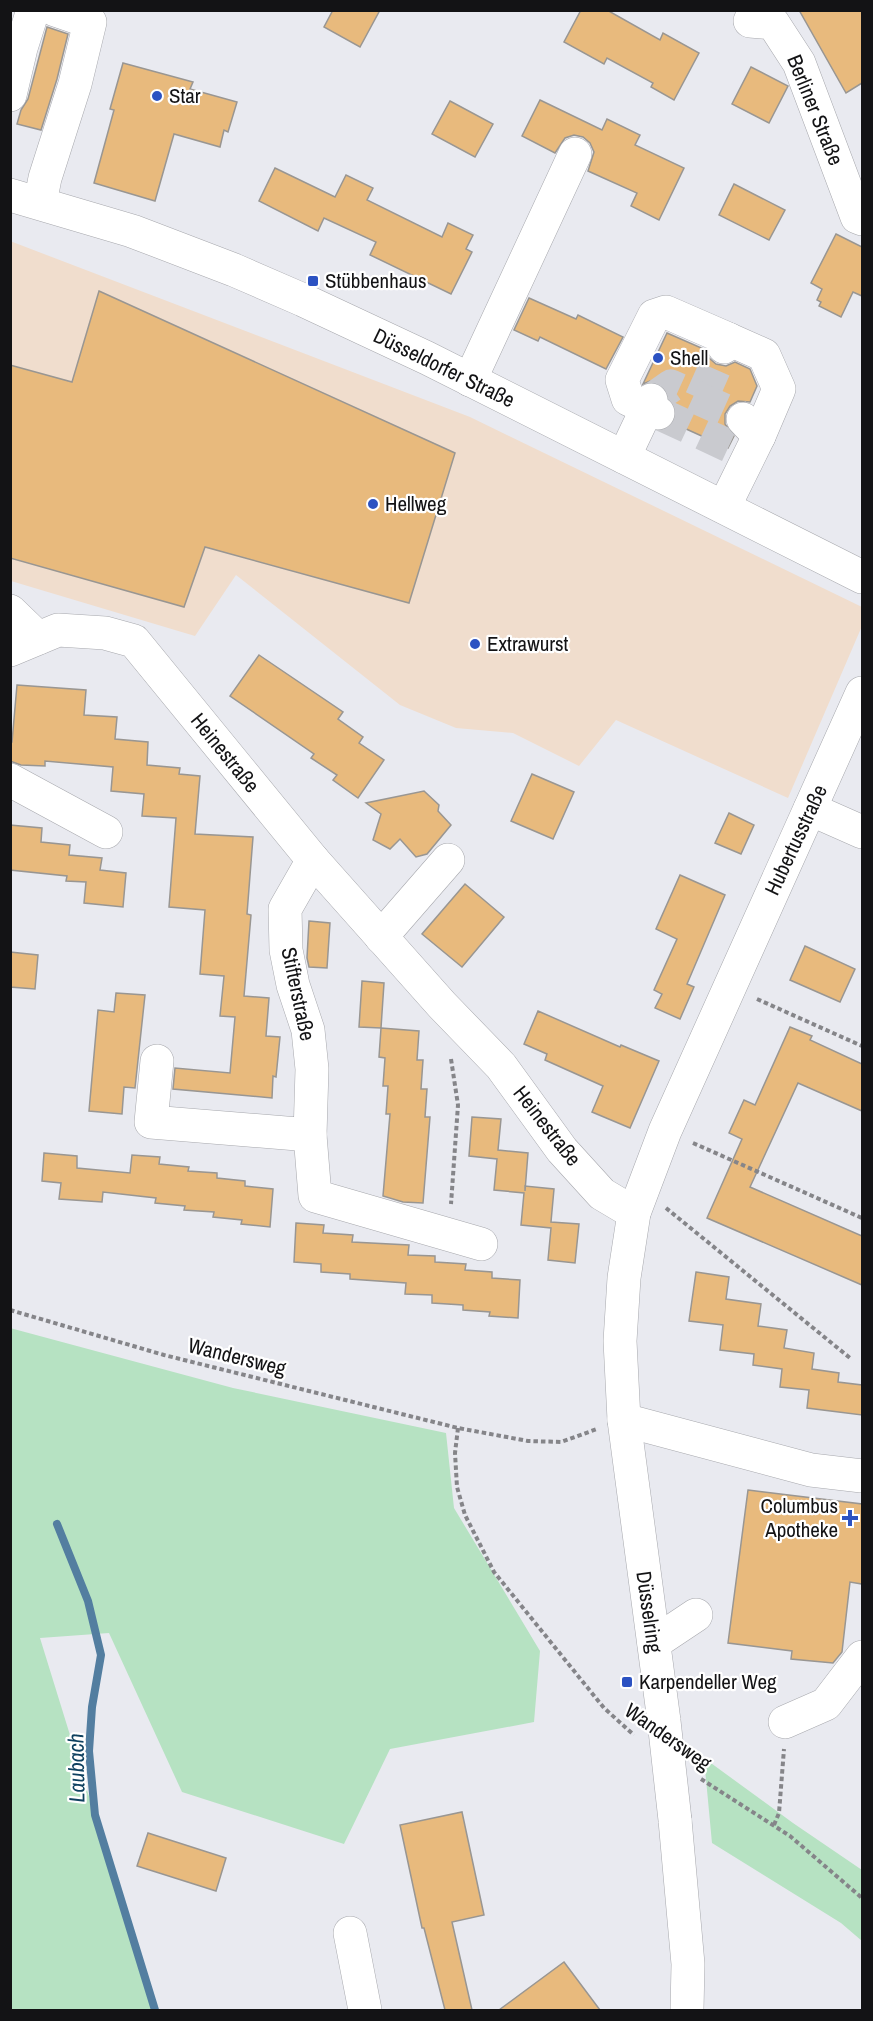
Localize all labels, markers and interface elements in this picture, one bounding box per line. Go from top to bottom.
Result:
street label: Berliner Straße [780,50,851,169]
place label: Star [169,81,201,110]
marker: Star [150,89,164,103]
place label: Stübbenhaus [325,266,427,295]
marker: Stübbenhaus [306,274,320,288]
street label: Düsseldorfer Straße [369,321,520,414]
place label: Shell [670,343,708,372]
marker: Shell [651,351,665,365]
place label: Hellweg [385,489,447,518]
marker: Hellweg [366,497,380,511]
place label: Extrawurst [487,629,569,658]
marker: Extrawurst [468,637,482,651]
street label: Heinestraße [184,707,266,799]
street label: Hubertusstraße [757,780,834,900]
street label: Stifterstraße [274,945,323,1043]
street label: Heinestraße [507,1079,588,1172]
street label: Wandersweg [185,1330,289,1383]
place label: Columbus Apotheke [760,1491,838,1544]
marker: Columbus Apotheke [843,1511,857,1525]
street label: Düsselring [629,1569,670,1655]
place label: Karpendeller Weg [639,1667,777,1696]
marker: Karpendeller Weg [620,1675,634,1689]
street label: Wandersweg [619,1696,718,1777]
water label: Laubach [60,1733,92,1803]

